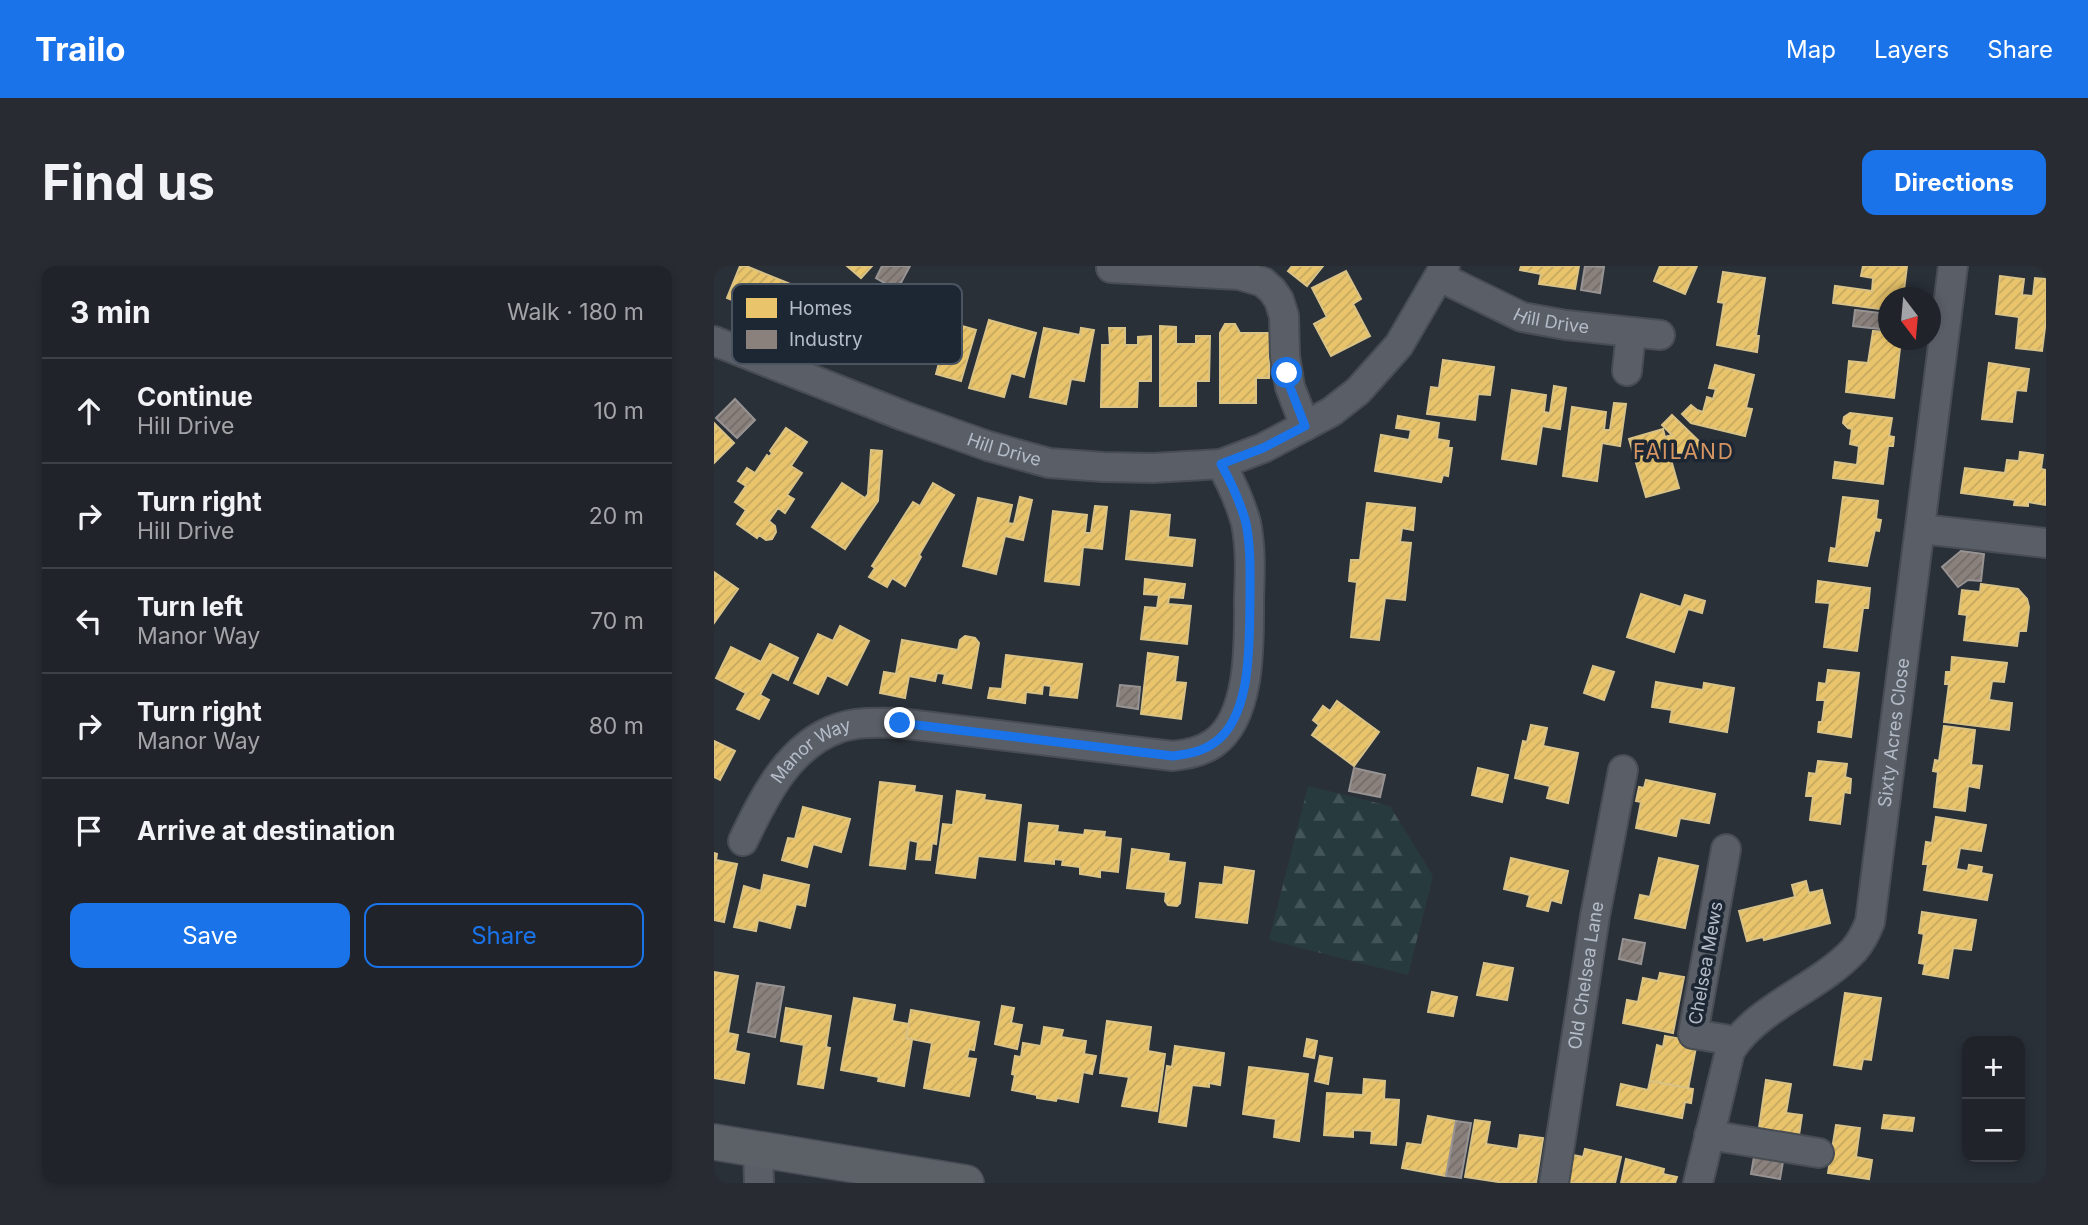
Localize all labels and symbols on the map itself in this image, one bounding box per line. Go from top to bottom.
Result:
legend [732,284,962,364]
north arrow [1878,287,1941,350]
text: Homes [789,297,852,320]
street label: Hill Drive [1510,303,1590,337]
text: Industry [789,328,863,351]
route start [1271,357,1302,388]
street label: Hill Drive [964,428,1044,470]
district label: FAILAND [1633,439,1735,464]
street label: Sixty Acres Close [1874,657,1913,808]
route end [884,707,915,738]
street label: Manor Way [766,714,853,787]
street label: Old Chelsea Lane [1564,899,1608,1051]
street label: Chelsea Mews [1684,900,1727,1026]

